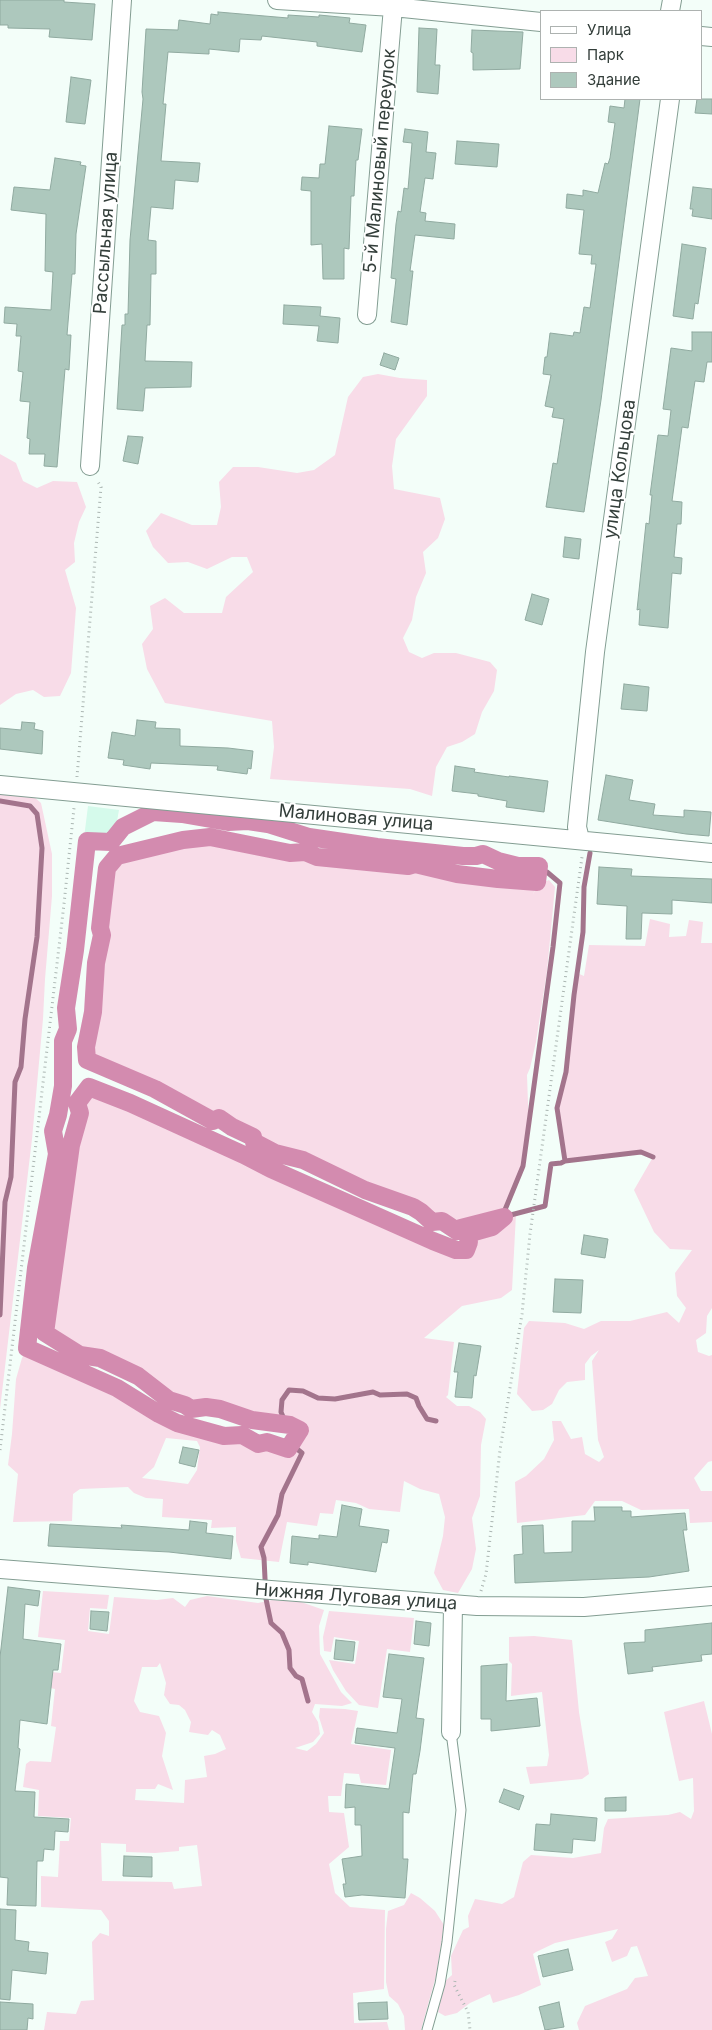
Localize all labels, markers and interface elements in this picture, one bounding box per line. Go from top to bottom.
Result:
legend [540,10,702,100]
text: Улица [587,20,631,39]
text: Парк [587,45,624,64]
street label: 5-й Малиновый переулок [359,48,401,274]
text: Здание [587,70,641,89]
street label: Рассыльная улица [90,151,122,315]
street label: улица Кольцова [600,398,640,540]
street label: Малиновая улица [278,800,434,836]
street label: Нижняя Луговая улица [254,1579,458,1615]

